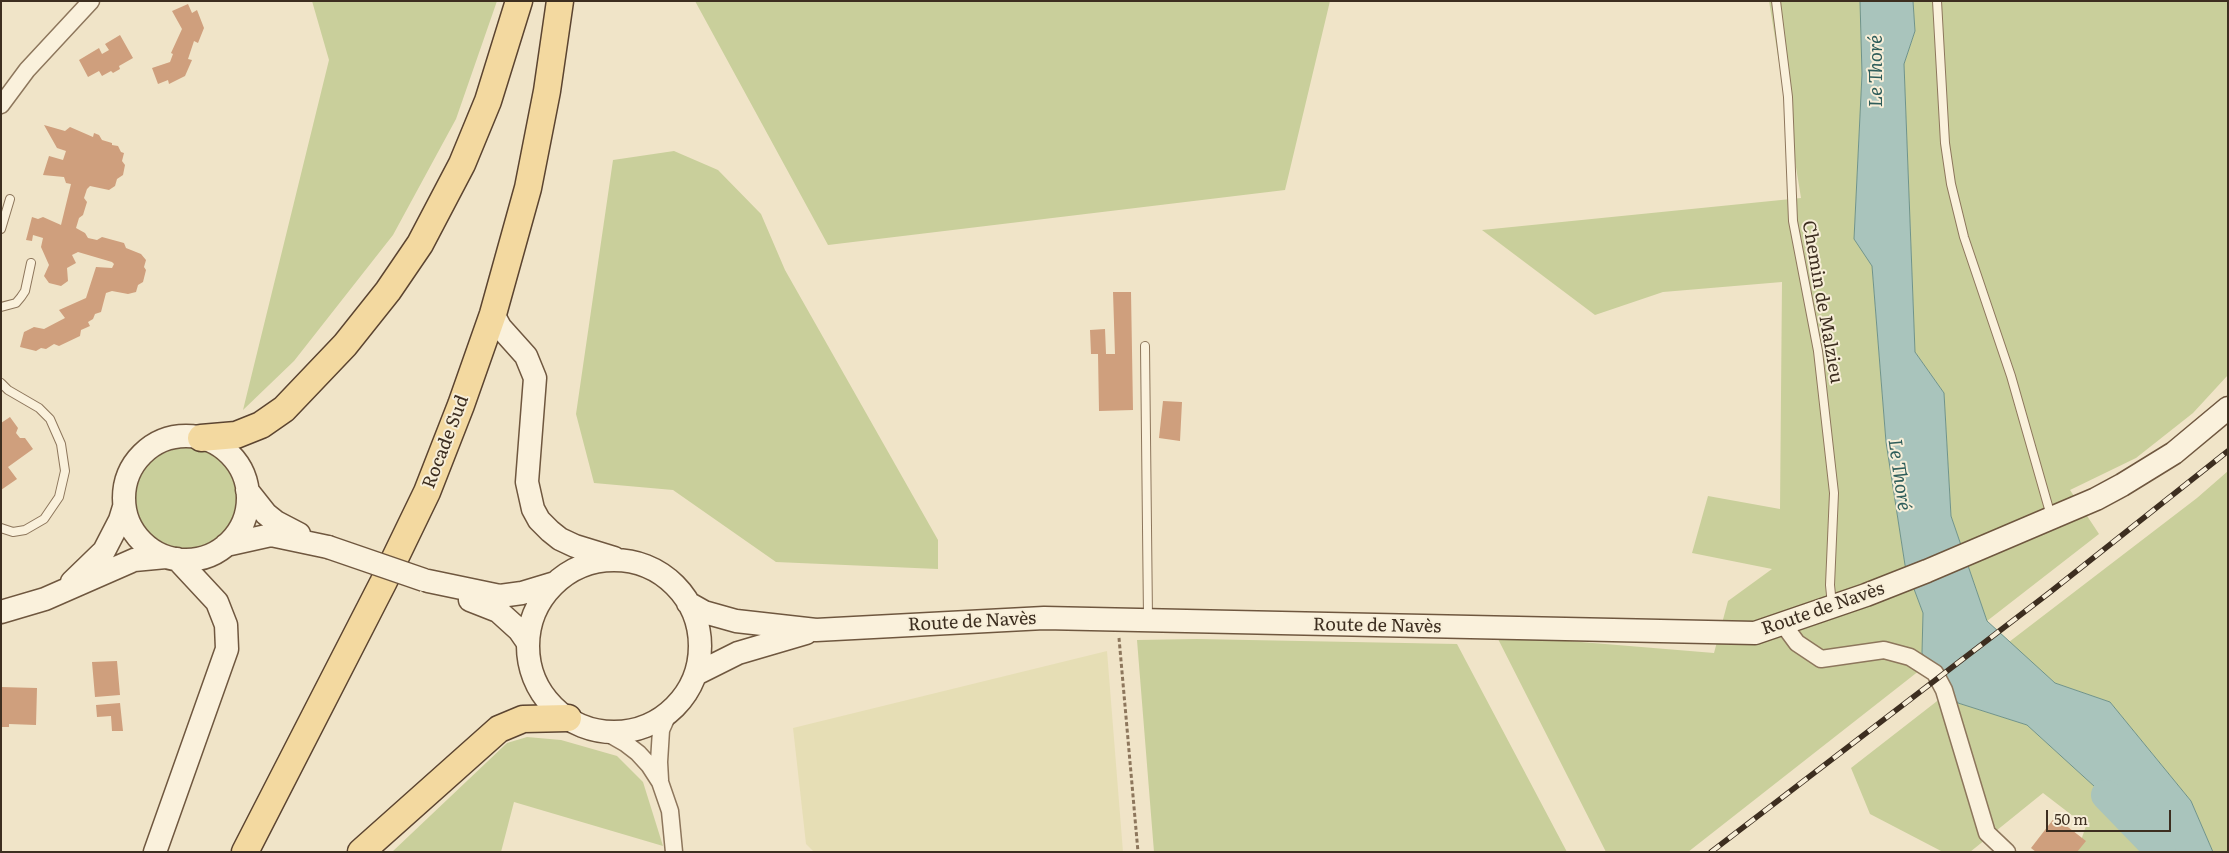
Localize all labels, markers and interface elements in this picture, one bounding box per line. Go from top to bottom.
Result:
water label: Le Thoré [1865,35,1887,107]
street label: Chemin de Malzieu [1797,219,1847,385]
street label: Rocade Sud [418,392,474,492]
water label: Le Thoré [1883,438,1915,512]
street label: Route de Navès [1759,578,1887,640]
street label: Route de Navès [907,608,1037,636]
street label: Route de Navès [1313,614,1441,638]
scale bar [2049,800,2174,832]
text: 50 m [2054,807,2088,830]

